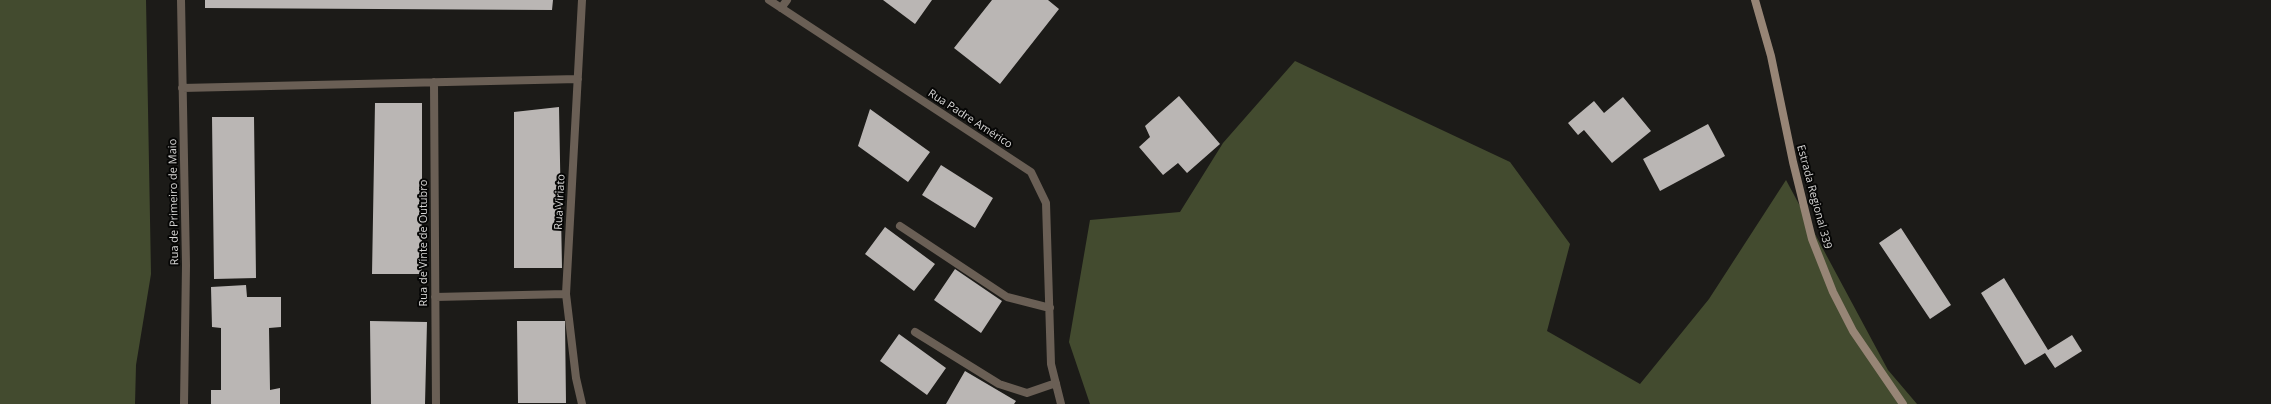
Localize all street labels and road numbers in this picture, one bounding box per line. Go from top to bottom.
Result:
street label: Rua Padre Américo [925,87,1015,151]
street label: Rua de Primeiro de Maio [166,139,182,265]
street label: Estrada Regional 339 [1794,143,1834,251]
street label: Rua Viriato [552,174,568,230]
street label: Rua de Vinte de Outubro [417,180,431,306]

